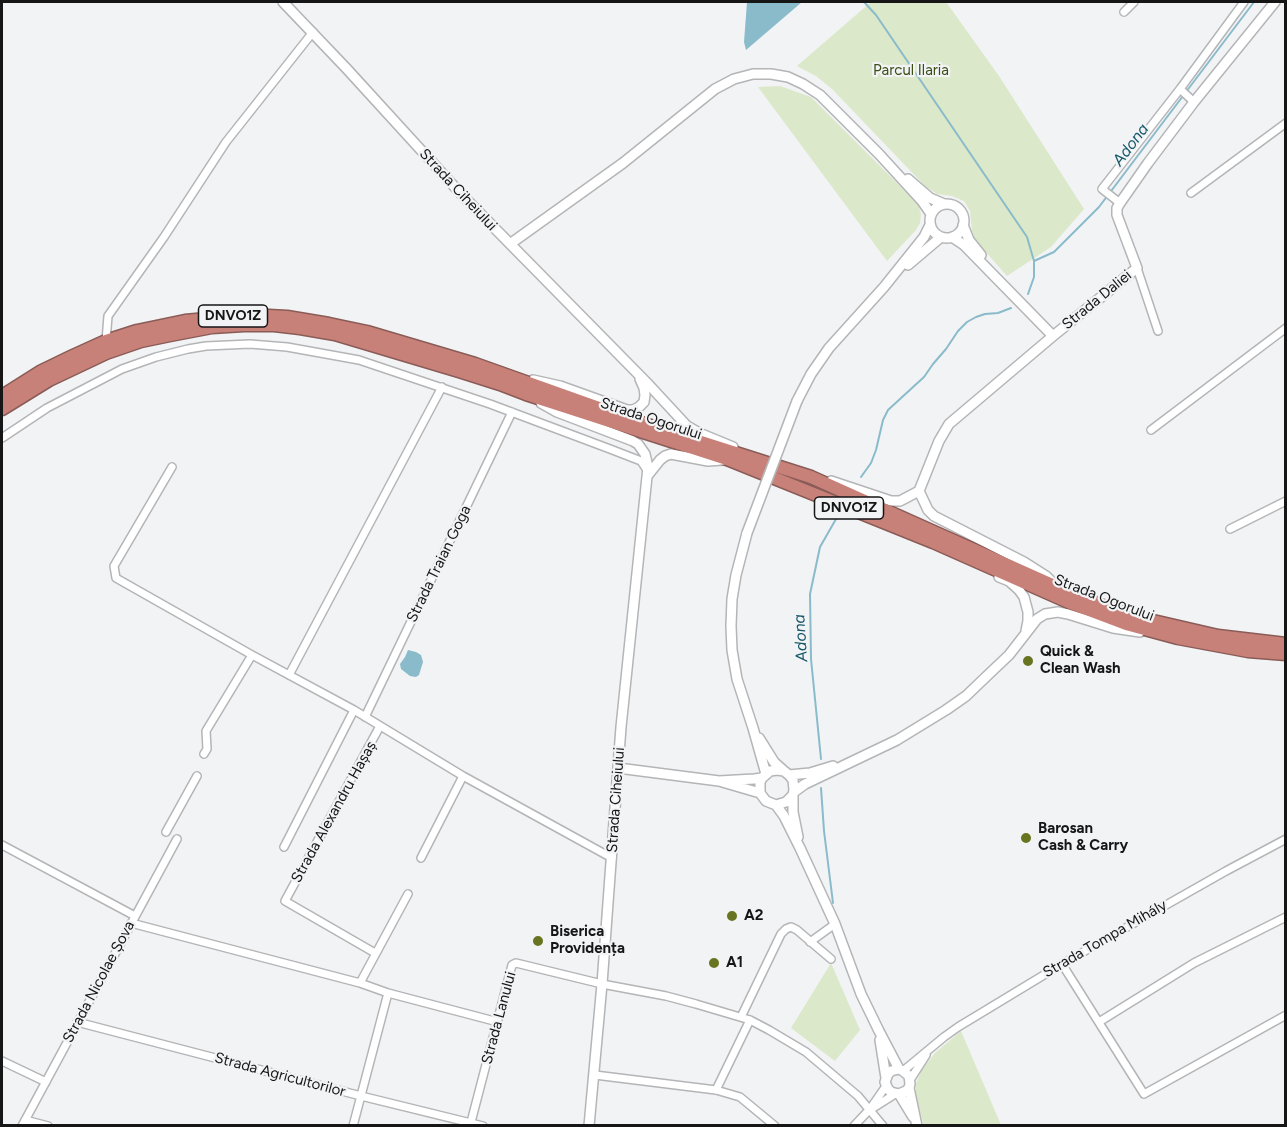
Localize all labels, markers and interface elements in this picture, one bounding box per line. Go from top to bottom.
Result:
park label: Parcul Ilaria [873,62,949,80]
water label: Adona [1109,120,1153,170]
street label: Strada Ciheiului [415,145,501,235]
street label: Strada Daliei [1059,267,1135,333]
road number: DNVO1Z [198,305,268,327]
street label: Strada Ogorului [598,394,704,444]
road number: DNVO1Z [814,497,884,519]
street label: Strada Traian Goga [403,503,475,625]
street label: Strada Ogorului [1052,571,1156,625]
water label: Adona [790,613,812,663]
place label: Quick & Clean Wash [1040,643,1121,678]
marker: Quick & Clean Wash [1021,654,1035,668]
street label: Strada Alexandru Hașaș [288,738,380,886]
street label: Strada Ciheiului [603,747,629,853]
place label: Barosan Cash & Carry [1038,820,1128,855]
marker: Barosan Cash & Carry [1019,831,1033,845]
street label: Strada Tompa Mihály [1040,896,1170,982]
place label: A2 [744,907,763,925]
marker: A2 [725,909,739,923]
street label: Strada Nicolae Șova [59,918,139,1046]
place label: Biserica Providența [550,923,625,958]
marker: Biserica Providența [531,934,545,948]
place label: A1 [726,954,743,972]
marker: A1 [707,956,721,970]
street label: Strada Lanului [478,970,520,1066]
street label: Strada Agricultorilor [213,1049,347,1101]

